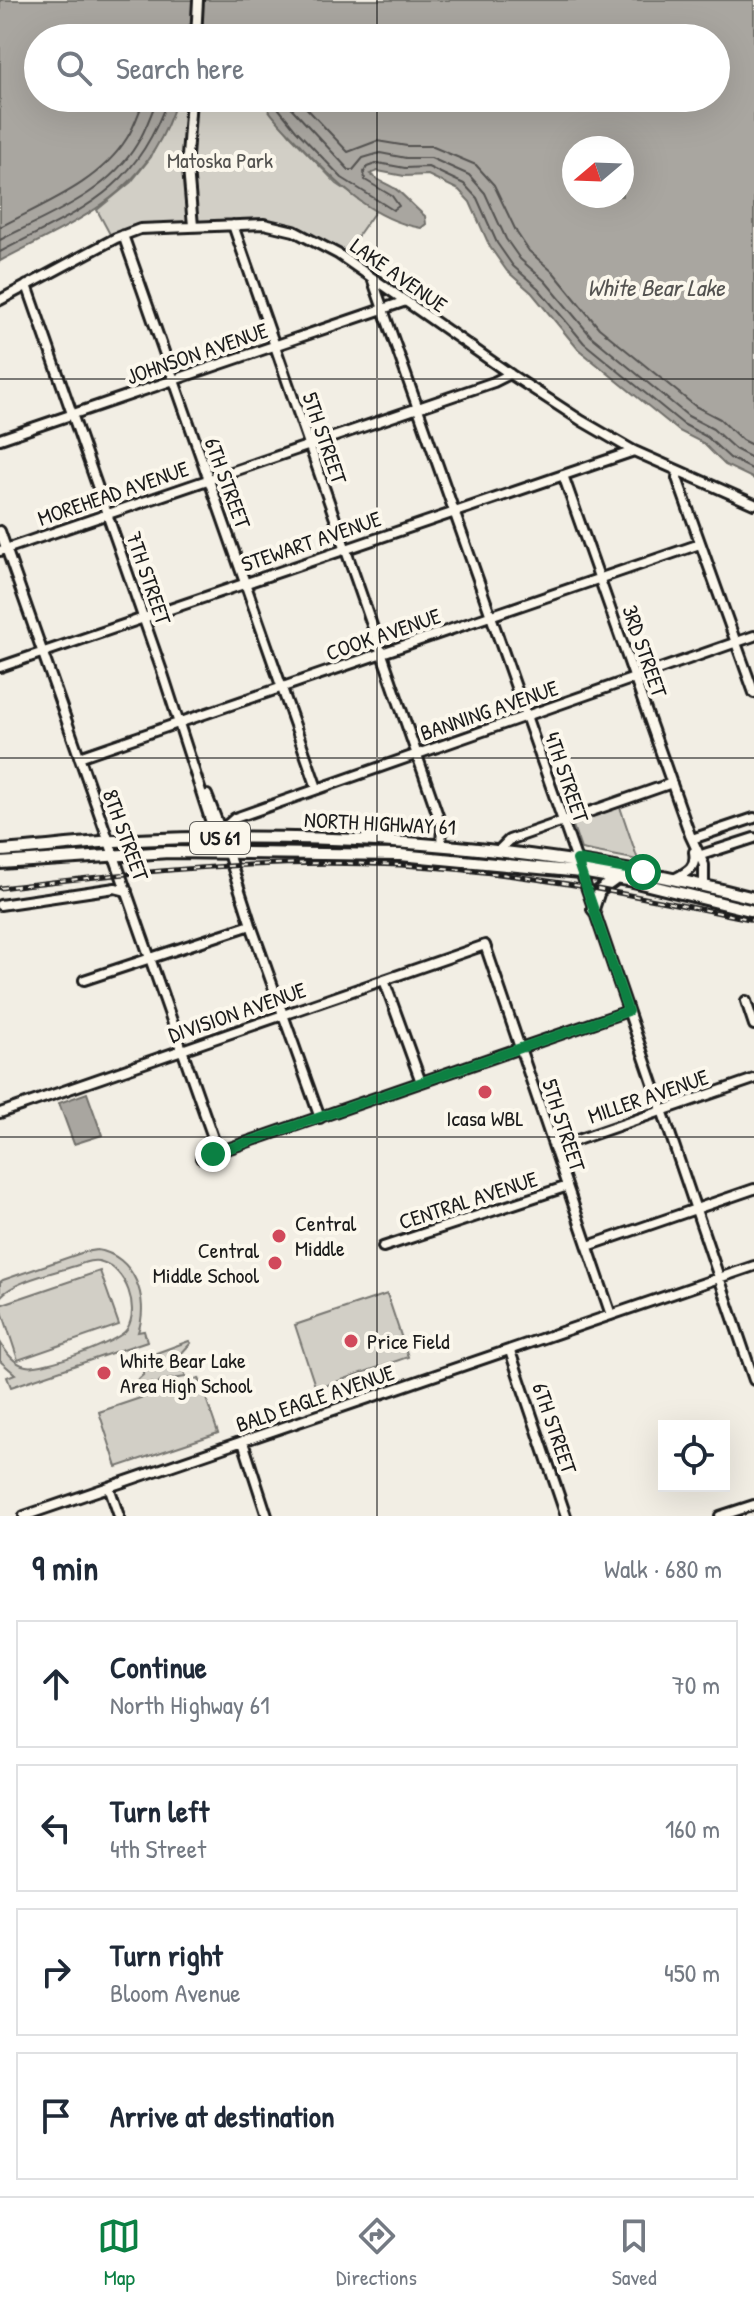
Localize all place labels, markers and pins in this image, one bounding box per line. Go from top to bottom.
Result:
marker: Icasa WBL [476,1083,494,1101]
place label: Icasa WBL [446,1103,524,1133]
place label: Central Middle [295,1208,356,1263]
marker: Central Middle [270,1227,288,1245]
place label: Central Middle School [153,1235,259,1290]
marker: Central Middle School [266,1254,284,1272]
place label: Price Field [367,1326,450,1356]
marker: Price Field [342,1332,360,1350]
place label: White Bear Lake Area High School [120,1345,253,1400]
marker: White Bear Lake Area High School [95,1364,113,1382]

